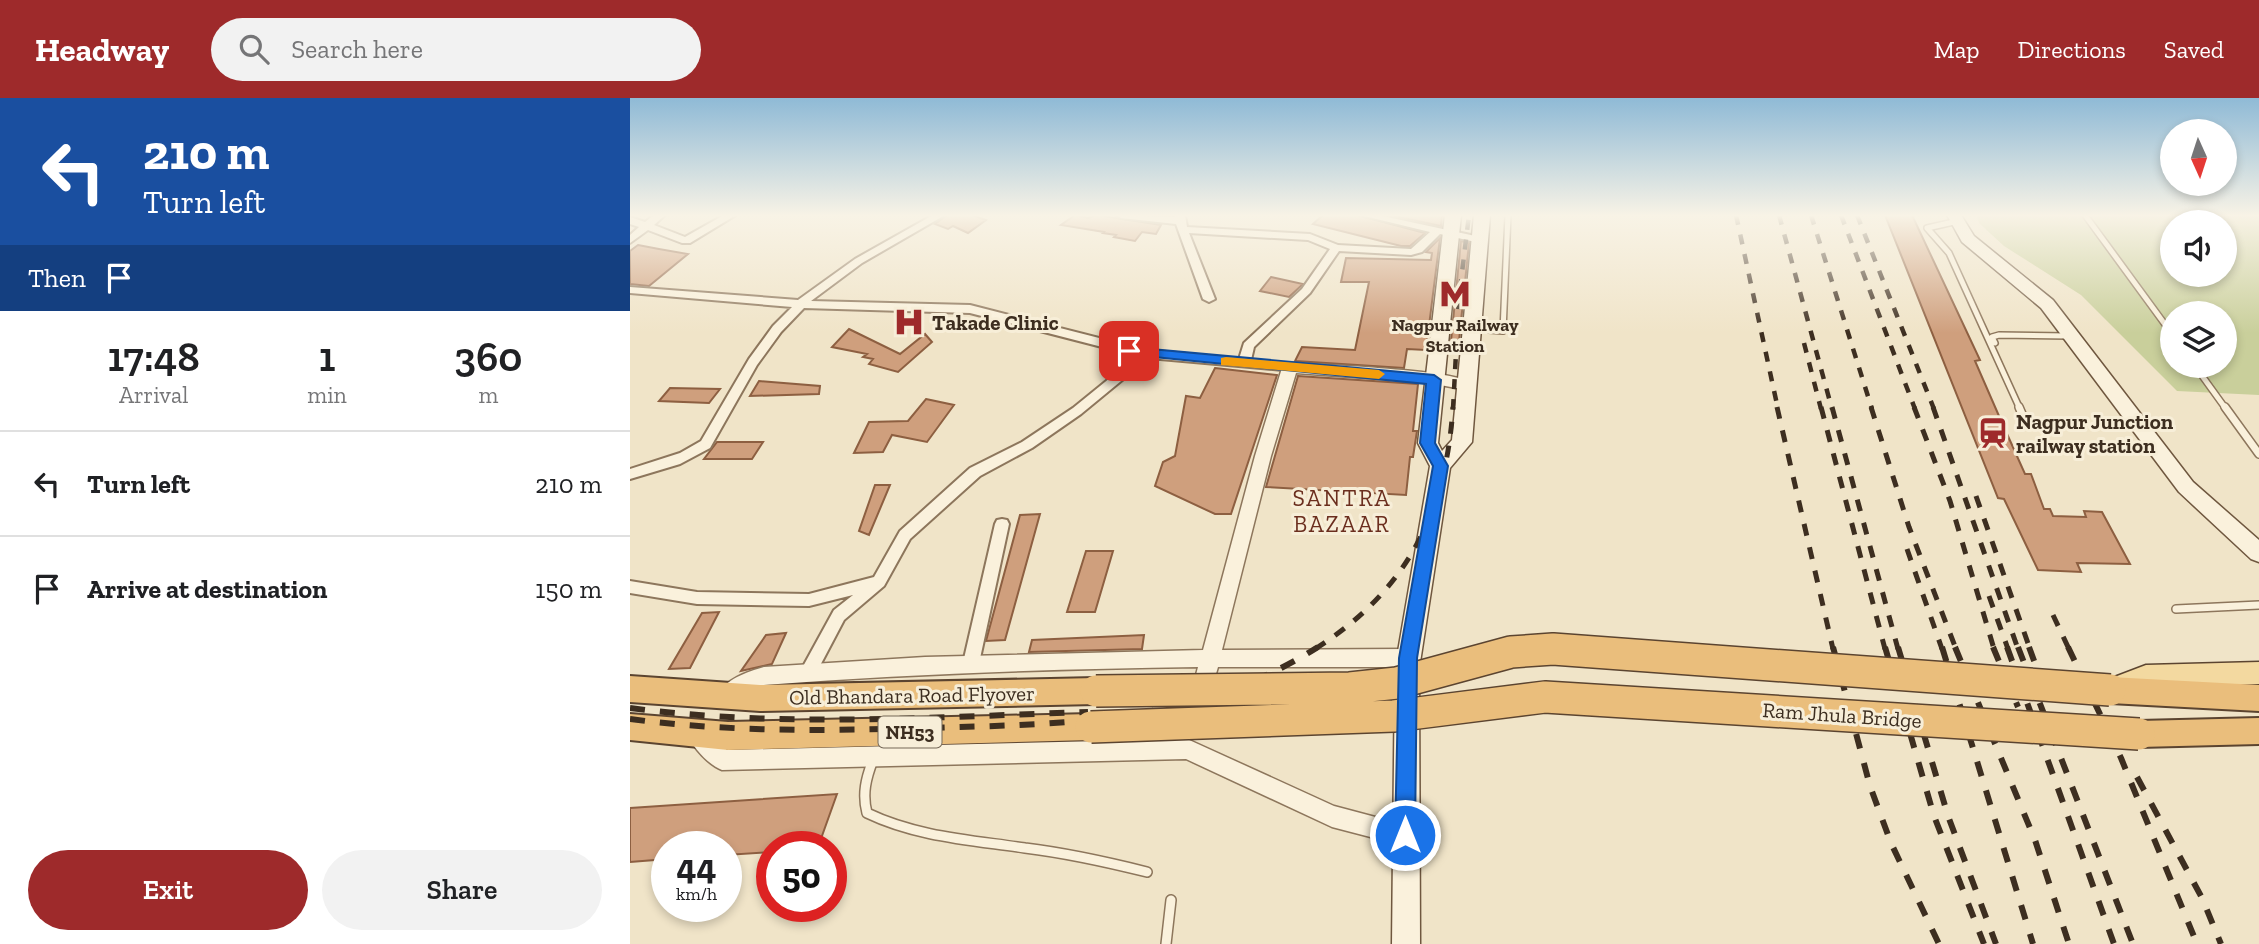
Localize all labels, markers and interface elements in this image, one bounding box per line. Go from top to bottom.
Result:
search box [211,18,701,81]
text: Headway [35,30,169,69]
icon: search [235,30,273,68]
text: Search here [291,33,423,65]
text: Map [1934,35,1980,64]
text: Directions [2018,35,2126,64]
text: Saved [2164,35,2224,64]
north arrow [2160,119,2236,196]
map controls [2160,119,2237,378]
text: 210 m [143,123,269,182]
icon: left [28,126,119,217]
text: Turn left [143,183,265,221]
button: sound [2160,210,2237,287]
icon: arrive [100,259,138,297]
text: Then [28,262,86,294]
metro station icon: Nagpur Railway Station [1438,277,1472,311]
button: layers [2160,301,2237,378]
hospital icon: Takade Clinic [892,305,926,339]
place label: Takade Clinic [932,310,1059,335]
place label: Nagpur Railway Station [1391,314,1519,357]
pin [1099,321,1159,381]
text: 17:48 [107,331,200,382]
text: 1 [319,331,335,382]
text: 360 [454,331,523,382]
icon: arrive [1110,332,1148,370]
text: Arrival [119,381,188,409]
text: min [307,381,347,409]
text: m [478,381,498,409]
place label: Nagpur Junction railway station [2016,409,2174,458]
station icon: Nagpur Junction railway station [1976,416,2010,450]
icon: left [28,465,66,503]
text: Turn left [87,468,190,500]
text: 210 m [535,468,602,500]
district label: SANTRA BAZAAR [1292,484,1392,538]
icon: arrive [28,570,66,608]
text: Arrive at destination [87,573,327,605]
text: 150 m [535,573,602,605]
street label: Old Bhandara Road Flyover [789,680,1035,710]
street label: Ram Jhula Bridge [1762,697,1923,733]
road number: NH53 [878,716,942,748]
position arrow [1368,798,1442,872]
speed limit sign: 50 [756,831,847,922]
text: 44 [677,846,716,888]
button: Exit [28,850,308,930]
button: Share [322,850,602,930]
text: km/h [676,883,717,905]

